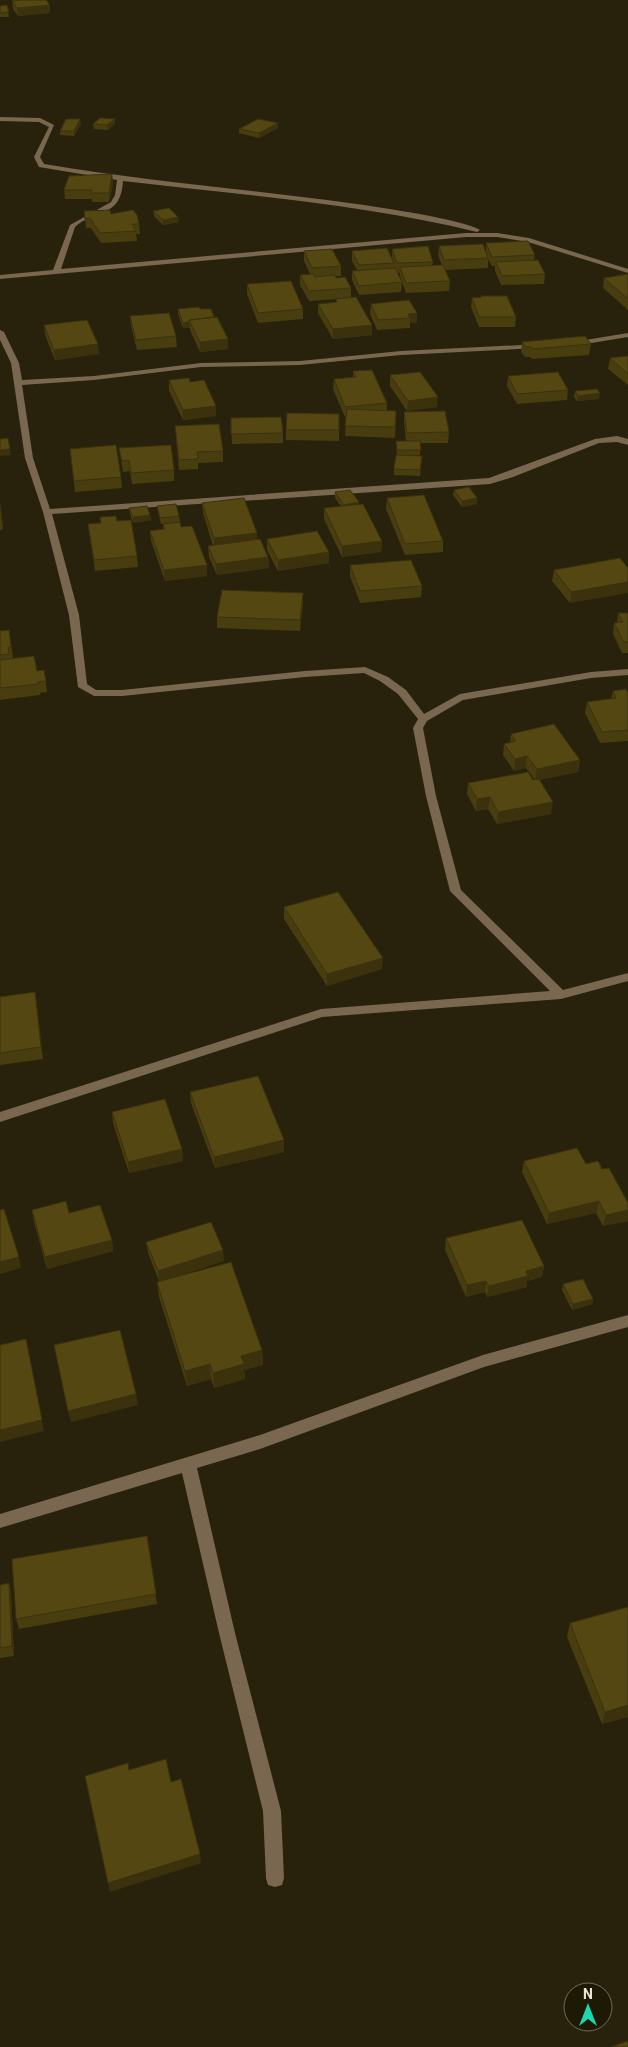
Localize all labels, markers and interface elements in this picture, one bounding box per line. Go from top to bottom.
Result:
north arrow [563,1982,613,2032]
text: N [583,1986,593,2002]

